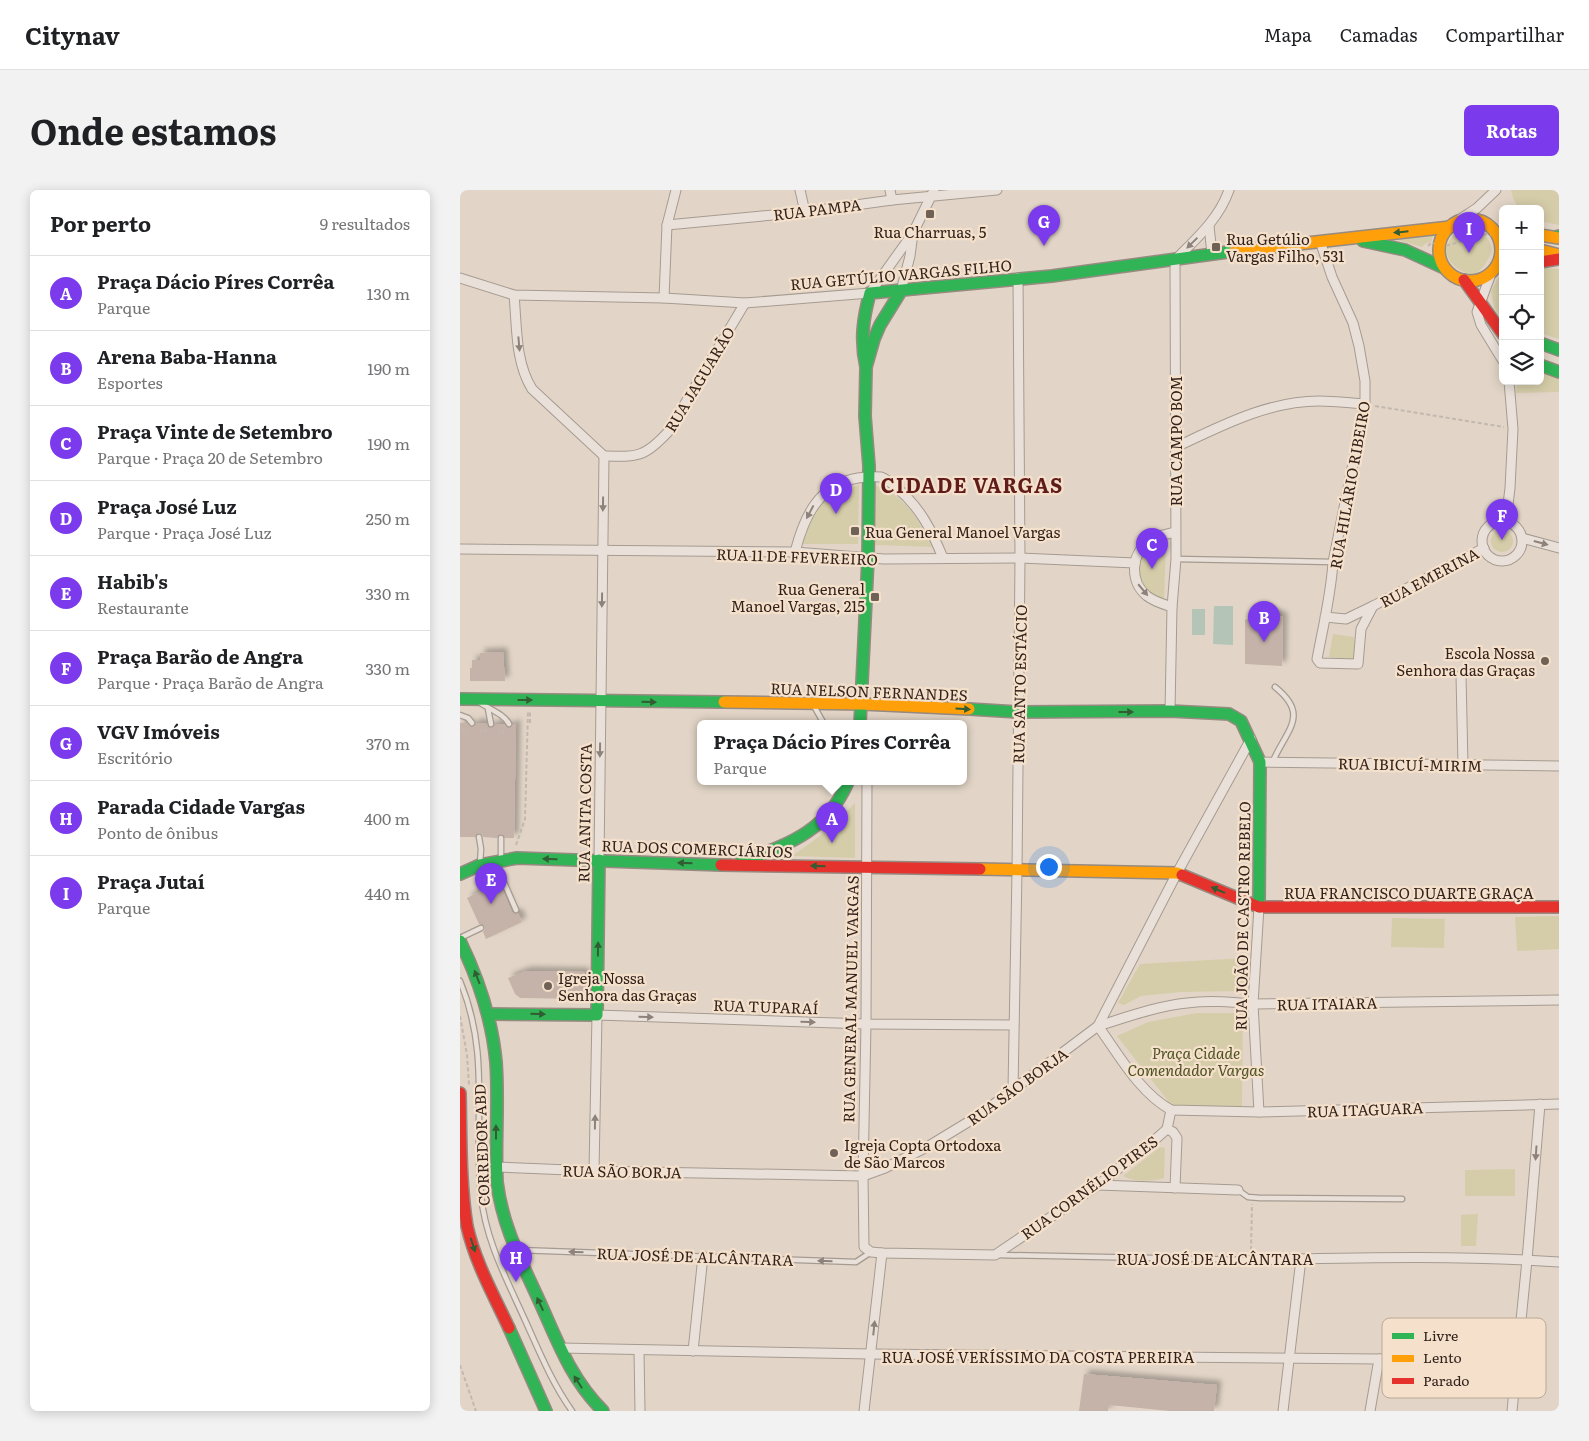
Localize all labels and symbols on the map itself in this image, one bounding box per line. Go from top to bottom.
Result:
street label: RUA PAMPA [772,192,862,226]
pin: G [1028,205,1060,246]
marker: Rua Charruas, 5 [924,208,936,220]
pin: I [1453,212,1485,253]
place label: Rua Charruas, 5 [874,220,987,243]
place label: Rua Getúlio Vargas Filho, 531 [1226,227,1344,267]
one-way arrow [1393,228,1409,236]
one-way arrow [1186,237,1198,249]
marker: Rua Getúlio Vargas Filho, 531 [1210,241,1222,253]
street label: RUA GETÚLIO VARGAS FILHO [789,253,1013,295]
street label: RUA JAGUARÃO [658,322,740,436]
one-way arrow [515,336,523,352]
street label: RUA CAMPO BOM [1164,376,1187,506]
street label: RUA HILÁRIO RIBEIRO [1323,399,1375,571]
district label: CIDADE VARGAS [881,469,1063,499]
pin: D [820,473,852,514]
one-way arrow [599,496,607,512]
pin: F [1486,499,1518,540]
one-way arrow [806,505,814,520]
place label: Rua General Manoel Vargas [865,520,1060,543]
marker: Rua General Manoel Vargas [849,525,861,537]
pin: C [1136,528,1168,569]
one-way arrow [1533,539,1548,547]
street label: RUA EMERINA [1375,541,1483,613]
street label: RUA 11 DE FEVEREIRO [716,542,878,570]
place label: Rua General Manoel Vargas, 215 [731,577,865,617]
one-way arrow [1137,583,1148,596]
marker: Rua General Manoel Vargas, 215 [869,591,881,603]
one-way arrow [598,592,606,608]
pin: B [1248,601,1280,642]
street label: RUA SANTO ESTÁCIO [1006,604,1032,764]
place label: Escola Nossa Senhora das Graças [1396,641,1536,681]
marker: Escola Nossa Senhora das Graças [1539,655,1551,667]
street label: RUA NELSON FERNANDES [770,676,968,706]
one-way arrow [517,696,533,704]
one-way arrow [641,698,657,706]
one-way arrow [956,706,972,714]
one-way arrow [1118,708,1134,716]
one-way arrow [596,742,604,758]
street label: RUA ANITA COSTA [571,743,597,883]
street label: RUA IBICUÍ-MIRIM [1338,751,1482,777]
street label: RUA JOÃO DE CASTRO REBELO [1228,801,1256,1031]
pin: A [816,802,848,843]
street label: RUA DOS COMERCIÁRIOS [601,833,793,863]
one-way arrow [542,854,558,862]
your location [1036,854,1062,880]
one-way arrow [677,859,693,867]
one-way arrow [809,862,825,870]
pin: E [475,863,507,904]
street label: RUA GENERAL MANUEL VARGAS [836,875,864,1123]
street label: RUA FRANCISCO DUARTE GRAÇA [1284,881,1534,904]
one-way arrow [1210,886,1225,894]
one-way arrow [594,941,602,957]
place label: Igreja Nossa Senhora das Graças [558,966,697,1006]
one-way arrow [473,969,480,984]
marker: Igreja Nossa Senhora das Graças [542,980,554,992]
street label: RUA ITAIARA [1276,991,1378,1015]
street label: RUA TUPARAÍ [713,993,819,1019]
one-way arrow [530,1011,546,1019]
one-way arrow [638,1013,654,1021]
one-way arrow [800,1018,816,1026]
park label: Praça Cidade Comendador Vargas [1128,1041,1264,1081]
street label: RUA SÃO BORJA [962,1042,1072,1130]
street label: CORREDOR ABD [467,1084,495,1206]
street label: RUA ITAGUARA [1306,1095,1424,1123]
one-way arrow [591,1114,599,1130]
one-way arrow [492,1124,500,1140]
street label: RUA CORNÉLIO PIRES [1016,1129,1162,1245]
place label: Igreja Copta Ortodoxa de São Marcos [844,1133,1002,1173]
one-way arrow [1532,1145,1540,1161]
marker: Igreja Copta Ortodoxa de São Marcos [828,1147,840,1159]
street label: RUA SÃO BORJA [562,1158,682,1184]
one-way arrow [470,1238,478,1253]
pin: H [500,1241,532,1282]
street label: RUA JOSÉ DE ALCÂNTARA [596,1241,794,1271]
street label: RUA JOSÉ DE ALCÂNTARA [1117,1247,1313,1270]
one-way arrow [567,1248,583,1256]
one-way arrow [817,1256,833,1264]
one-way arrow [536,1297,544,1311]
legend [1382,1318,1546,1398]
one-way arrow [870,1320,878,1336]
text: Livre [1423,1325,1458,1345]
street label: RUA JOSÉ VERÍSSIMO DA COSTA PEREIRA [882,1345,1194,1368]
text: Lento [1423,1347,1462,1367]
text: Parado [1423,1370,1470,1390]
one-way arrow [573,1375,583,1388]

